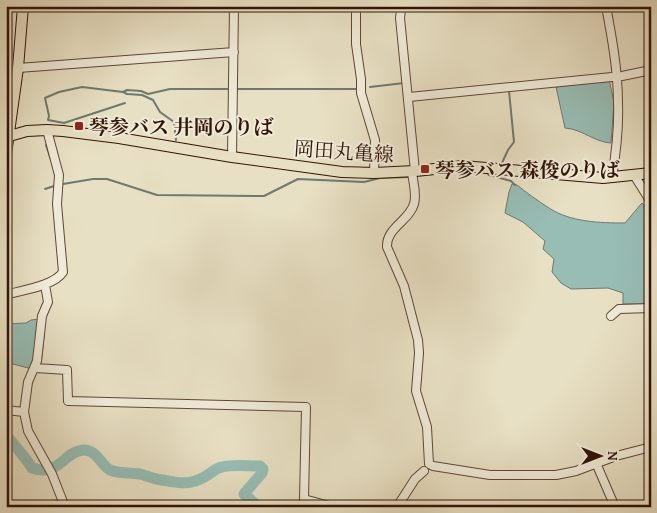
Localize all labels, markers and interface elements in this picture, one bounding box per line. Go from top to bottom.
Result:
place label: 琴参バス 井岡のりば [89,112,273,141]
marker: 琴参バス 井岡のりば [73,120,85,132]
street label: 岡田丸亀線 [293,133,395,169]
place label: 琴参バス 森俊のりば [435,155,619,184]
marker: 琴参バス 森俊のりば [419,163,431,175]
north arrow [574,430,624,480]
text: N [603,451,623,461]

